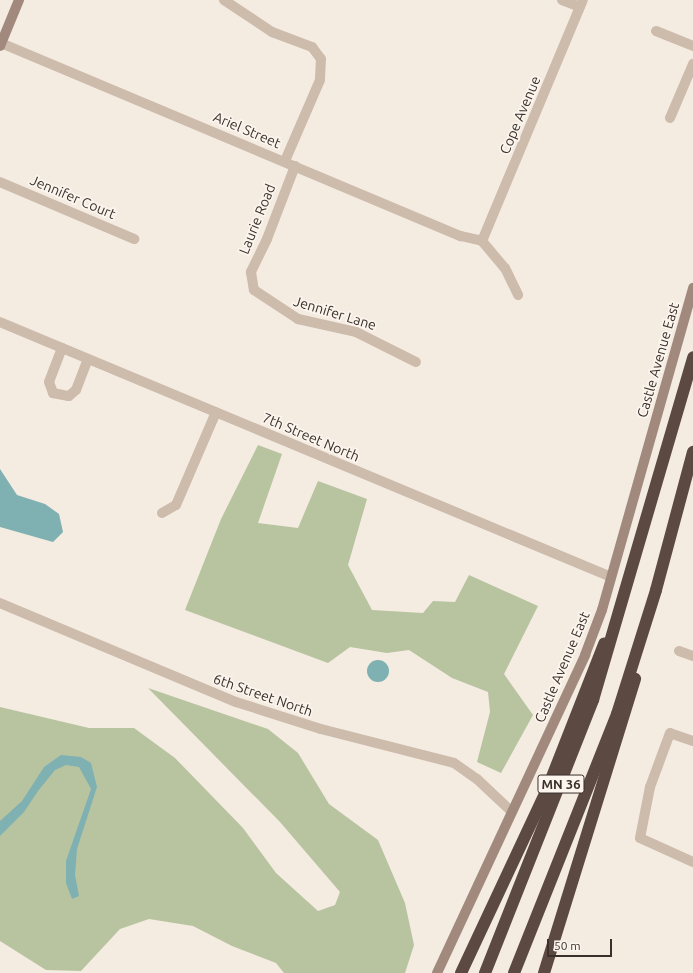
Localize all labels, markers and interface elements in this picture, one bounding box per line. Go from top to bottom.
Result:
street label: Cope Avenue [496,73,544,157]
street label: Ariel Street [211,108,283,152]
street label: Jennifer Court [28,171,118,223]
street label: Laurie Road [235,181,279,257]
street label: Jennifer Lane [292,292,378,334]
street label: Castle Avenue East [634,301,682,419]
street label: 7th Street North [260,409,362,465]
street label: Castle Avenue East [531,609,593,725]
street label: 6th Street North [211,670,315,720]
road number: MN 36 [537,773,585,795]
scale bar [549,931,614,957]
text: 50 m [554,939,581,952]

